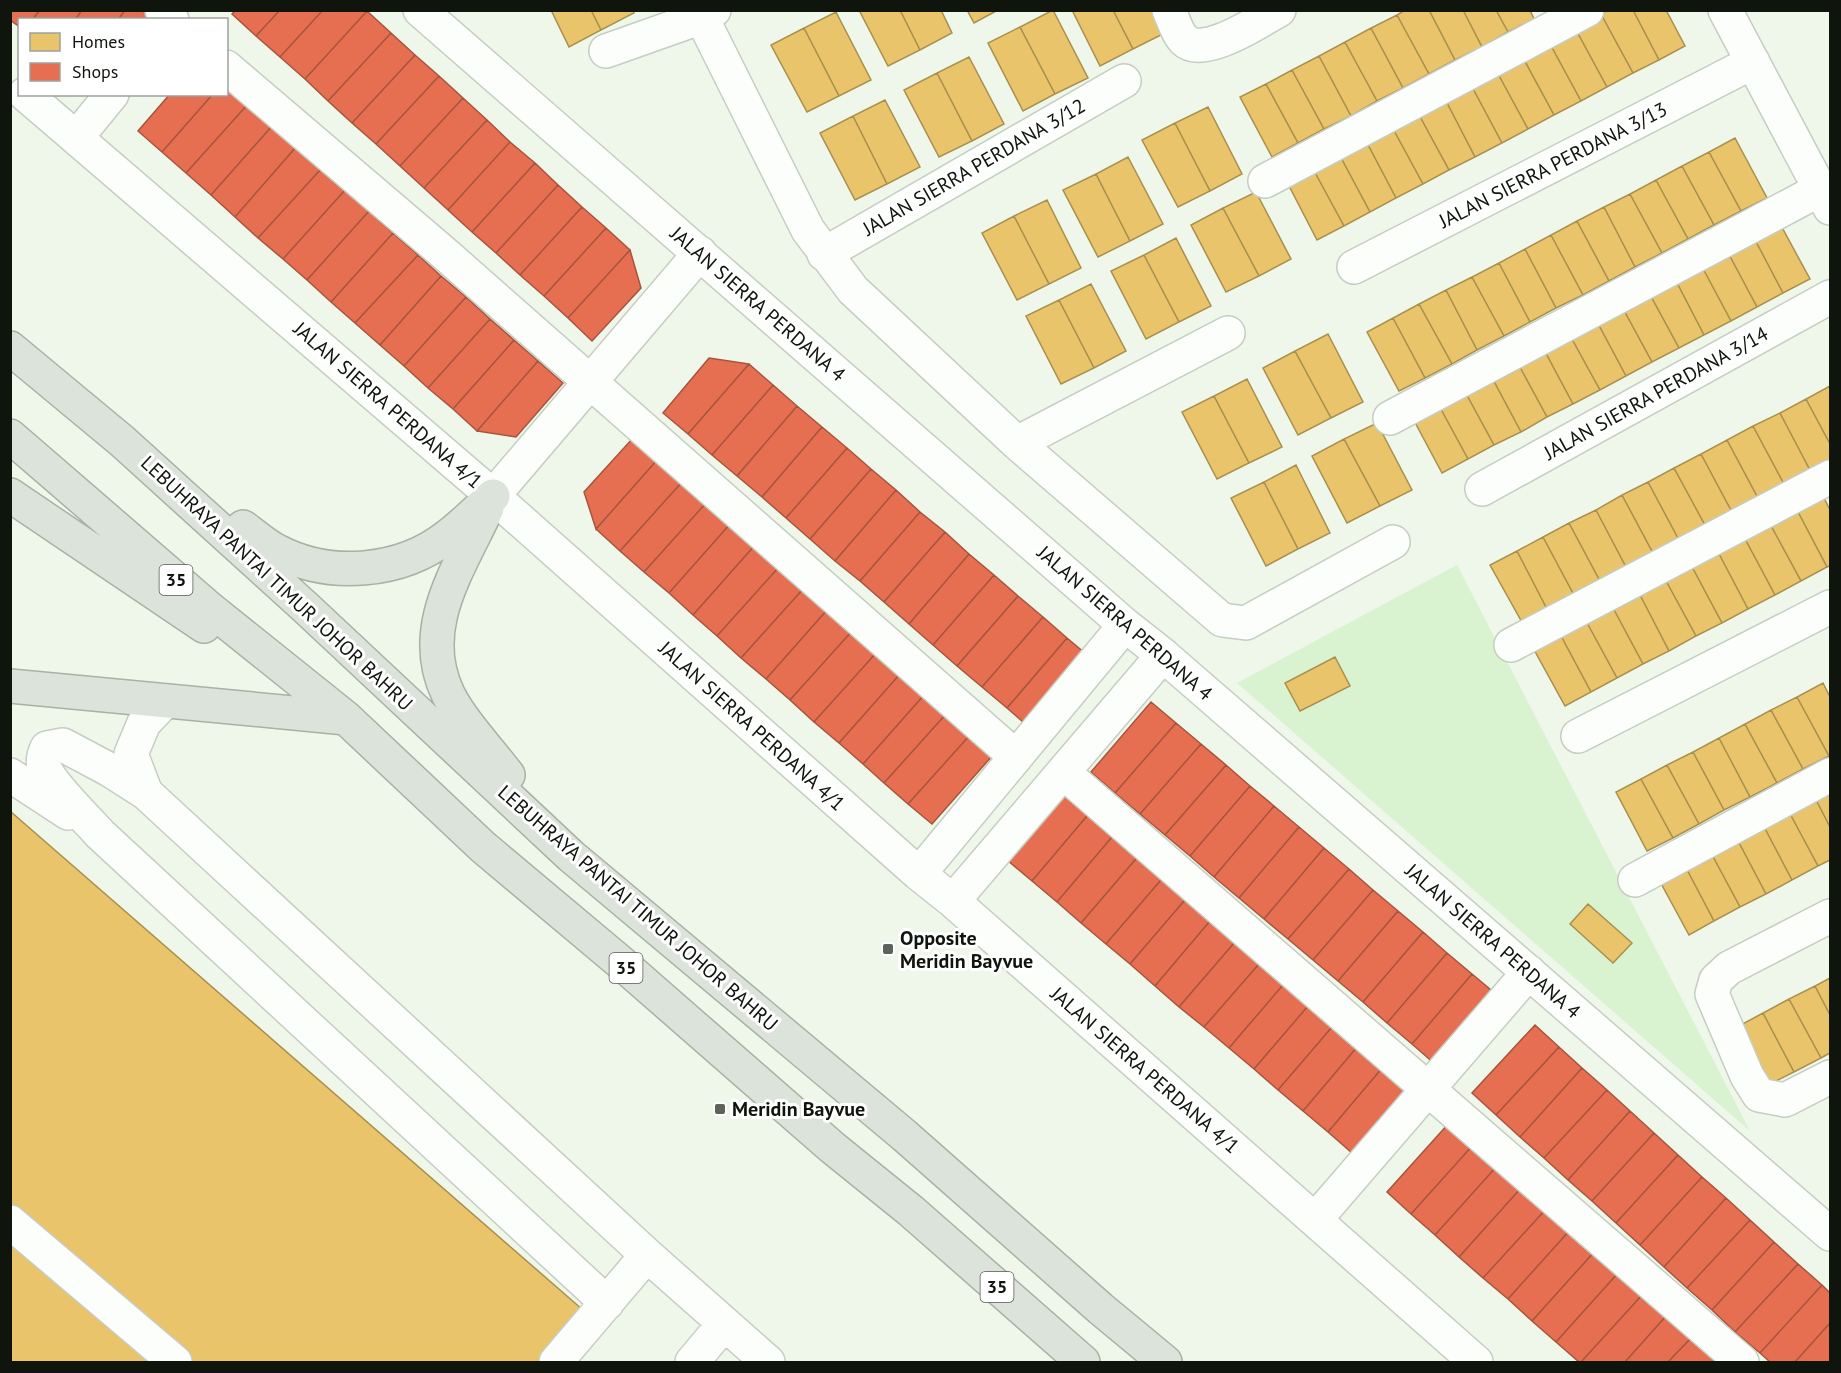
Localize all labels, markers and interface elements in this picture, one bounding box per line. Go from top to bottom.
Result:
legend [18,18,228,96]
text: Homes [72,30,125,53]
text: Shops [72,60,118,83]
street label: JALAN SIERRA PERDANA 3/12 [857,93,1090,242]
street label: JALAN SIERRA PERDANA 3/13 [1434,96,1671,234]
street label: JALAN SIERRA PERDANA 4 [664,220,851,387]
street label: JALAN SIERRA PERDANA 4/1 [287,315,488,494]
street label: JALAN SIERRA PERDANA 3/14 [1538,320,1773,466]
street label: LEBUHRAYA PANTAI TIMUR JOHOR BAHRU [136,450,418,716]
street label: JALAN SIERRA PERDANA 4 [1031,539,1218,706]
road number: 35 [160,565,192,595]
street label: JALAN SIERRA PERDANA 4/1 [653,635,851,817]
street label: LEBUHRAYA PANTAI TIMUR JOHOR BAHRU [493,779,783,1037]
street label: JALAN SIERRA PERDANA 4 [1399,857,1586,1024]
place label: Opposite Meridin Bayvue [900,925,1033,974]
marker: Opposite Meridin Bayvue [881,942,895,956]
road number: 35 [610,953,642,983]
street label: JALAN SIERRA PERDANA 4/1 [1044,980,1245,1159]
place label: Meridin Bayvue [732,1096,865,1122]
marker: Meridin Bayvue [713,1102,727,1116]
road number: 35 [980,1272,1014,1302]

